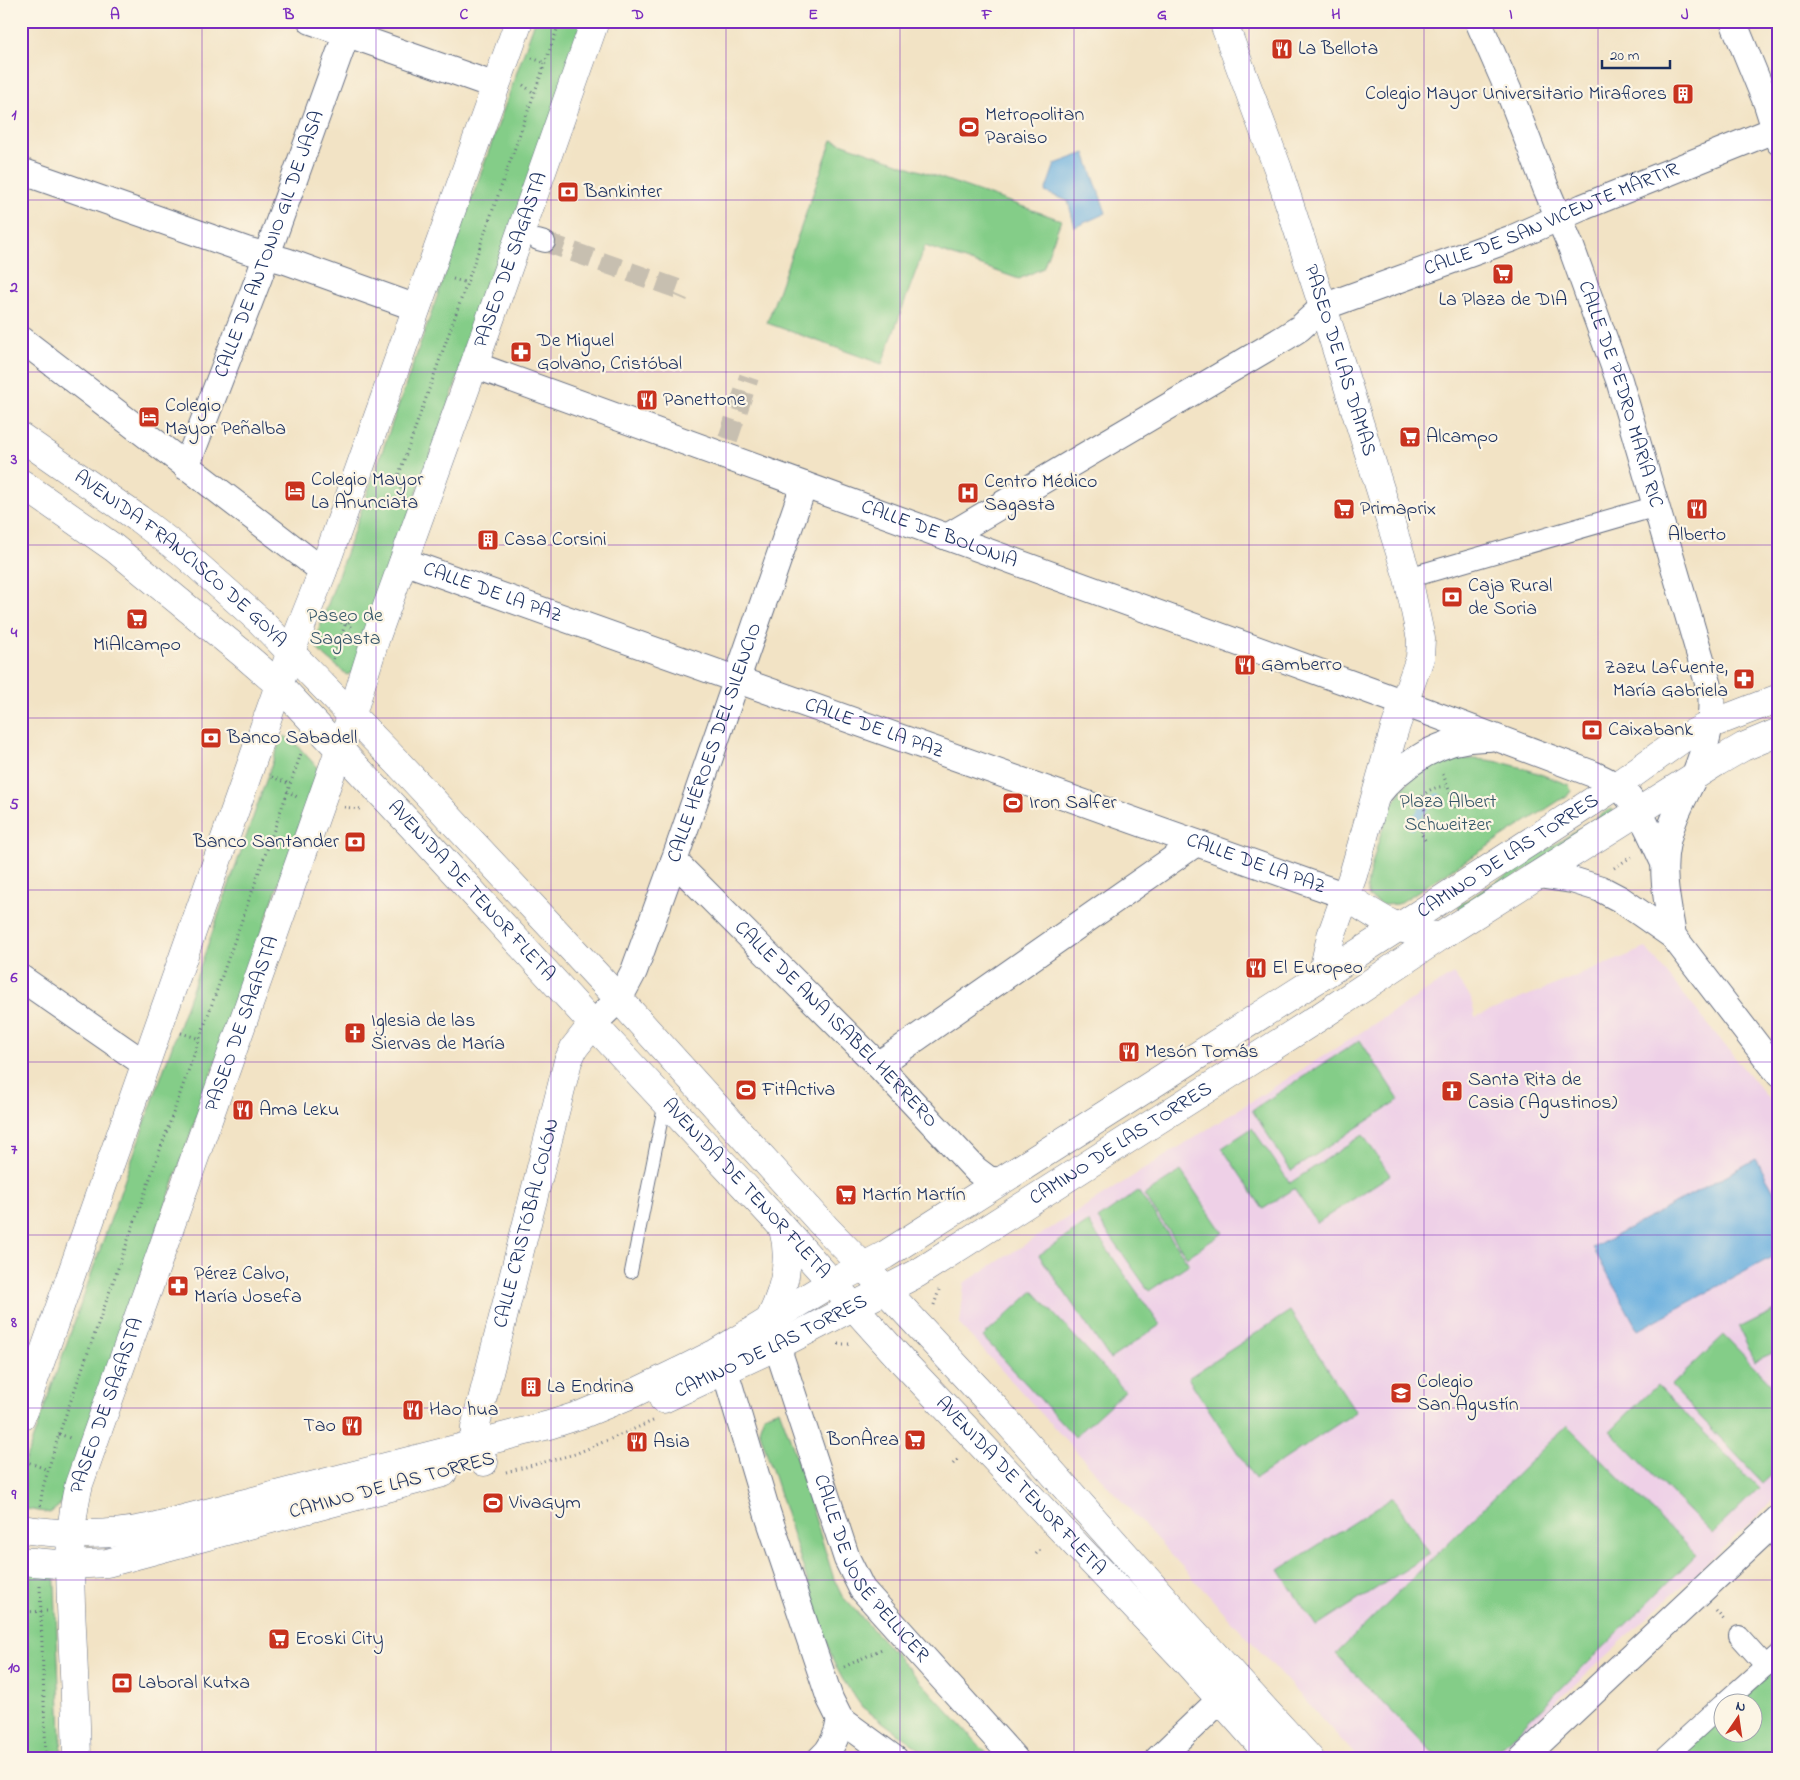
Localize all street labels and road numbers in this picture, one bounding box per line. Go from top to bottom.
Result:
street label: CALLE DE ANTONIO GIL DE JASA [207,107,332,382]
street label: CALLE DE SAN VICENTE MÁRTIR [1420,155,1684,284]
street label: PASEO DE SAGASTA [467,168,555,352]
street label: PASEO DE LAS DAMAS [1296,261,1383,460]
street label: CALLE DE PEDRO MARÍA RIC [1570,277,1670,511]
street label: AVENIDA FRANCISCO DE GOYA [68,463,293,655]
street label: CALLE DE BOLONIA [857,492,1022,576]
street label: CALLE DE LA PAZ [419,555,566,631]
street label: CALLE HÉROES DEL SILENCIO [660,619,770,867]
street label: CALLE DE LA PAZ [801,690,948,766]
street label: CAMINO DE LAS TORRES [1411,786,1605,926]
street label: AVENIDA DE TENOR FLETA [380,794,562,988]
street label: CALLE DE LA PAZ [1182,826,1329,902]
street label: CALLE DE ANA ISABEL HERRERO [727,914,944,1135]
street label: PASEO DE SAGASTA [198,932,287,1116]
street label: CAMINO DE LAS TORRES [1024,1074,1218,1213]
street label: AVENIDA DE TENOR FLETA [655,1092,837,1286]
street label: CALLE CRISTÓBAL COLÓN [486,1115,567,1331]
street label: CAMINO DE LAS TORRES [670,1287,873,1406]
street label: PASEO DE SAGASTA [63,1314,151,1496]
street label: AVENIDA DE TENOR FLETA [928,1390,1113,1582]
street label: CAMINO DE LAS TORRES [286,1445,498,1527]
street label: CALLE DE JOSÉ PELLICER [806,1471,937,1670]

